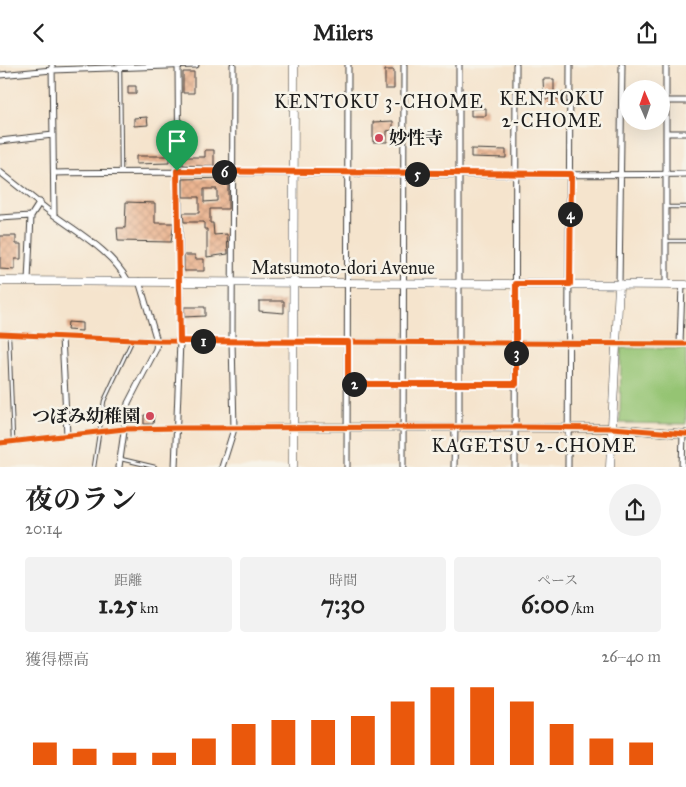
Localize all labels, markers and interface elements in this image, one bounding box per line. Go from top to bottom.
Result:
icon: back [25,19,53,47]
text: Milers [313,19,373,46]
icon: share [633,19,661,47]
north arrow [620,80,670,130]
map controls [620,80,670,130]
district label: KENTOKU 2-CHOME [499,87,605,132]
district label: KENTOKU 3-CHOME [274,90,484,113]
pin [156,120,198,171]
icon: arrive [163,127,191,155]
place label: 妙性寺 [389,127,443,149]
marker: 妙性寺 [373,132,385,144]
pin: 6 [212,159,236,185]
pin: 5 [404,161,430,187]
text: 6 [221,164,228,181]
text: 5 [414,166,421,183]
pin: 4 [558,201,582,227]
text: 4 [567,206,574,223]
street label: Matsumoto-dori Avenue [251,257,435,279]
pin: 1 [190,329,216,353]
text: 1 [201,333,206,350]
pin: 3 [504,341,528,365]
text: 3 [514,345,519,362]
pin: 2 [342,371,366,397]
text: 2 [351,376,358,393]
place label: つぼみ幼稚園 [32,405,140,427]
marker: つぼみ幼稚園 [144,410,156,422]
district label: KAGETSU 2-CHOME [431,434,637,457]
text: 夜のラン [25,482,137,517]
button: share [609,484,661,536]
text: 20:14 [25,519,61,538]
text: 距離 [114,572,142,589]
text: 時間 [329,572,357,589]
text: ペース [537,572,578,589]
text: 1.25 [98,589,137,620]
text: 7:30 [321,589,365,620]
text: 6:00 [521,589,569,620]
text: km [137,600,158,617]
text: /km [569,600,594,617]
text: 26–40 m [601,647,661,666]
text: 獲得標高 [25,650,89,669]

